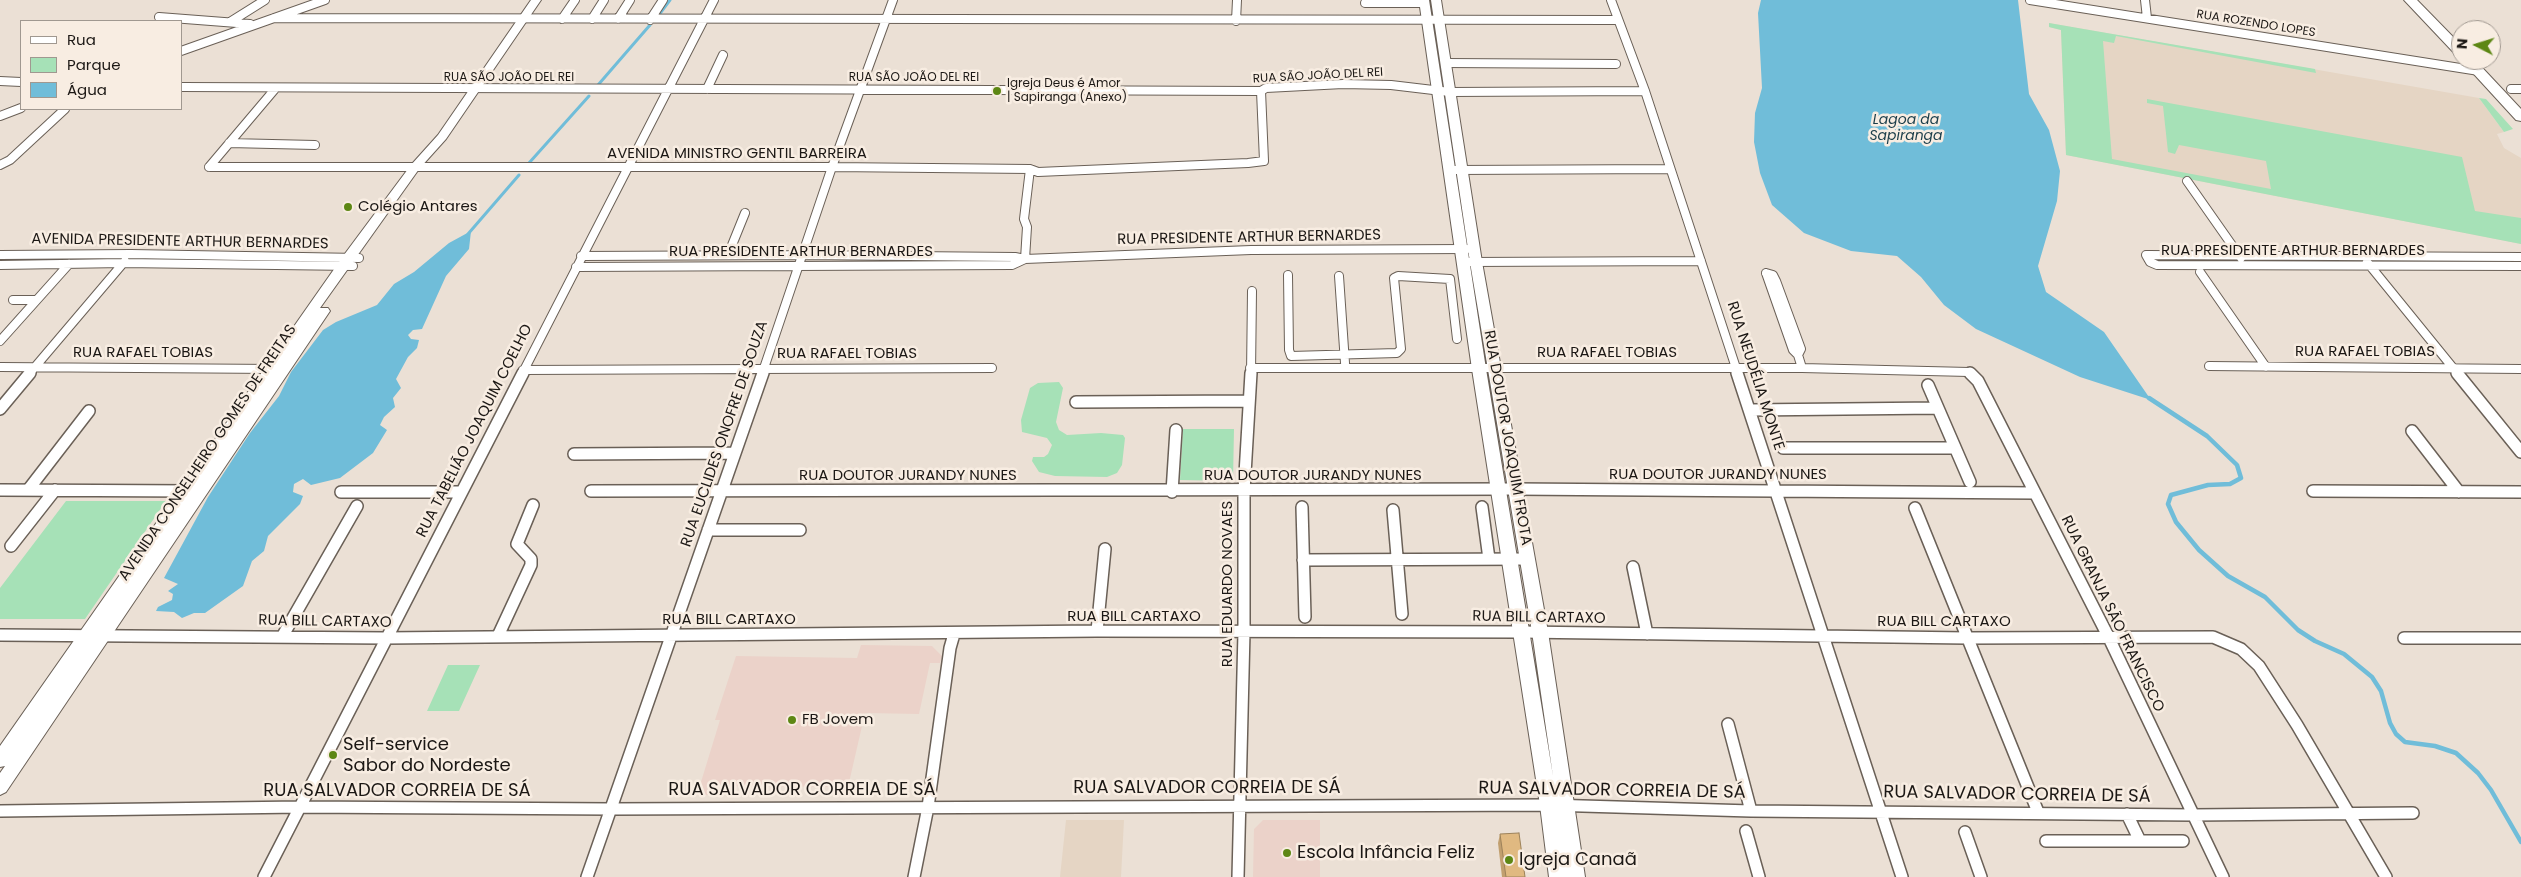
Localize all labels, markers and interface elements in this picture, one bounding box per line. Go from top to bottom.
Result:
street label: RUA ROZENDO LOPES [2195,7,2317,41]
legend [20,20,182,110]
north arrow [2451,20,2501,70]
text: Rua [67,29,96,50]
text: N [2452,38,2472,50]
text: Parque [67,54,120,75]
street label: RUA SÃO JOÃO DEL REI [1253,65,1383,87]
street label: RUA SÃO JOÃO DEL REI [444,71,574,85]
street label: RUA SÃO JOÃO DEL REI [849,71,979,85]
place label: Igreja Deus é Amor | Sapiranga (Anexo) [1007,77,1127,105]
text: Água [67,79,107,100]
marker: Igreja Deus é Amor | Sapiranga (Anexo) [991,85,1003,97]
water label: Lagoa da Sapiranga [1869,112,1943,144]
street label: AVENIDA MINISTRO GENTIL BARREIRA [607,145,867,163]
place label: Colégio Antares [358,198,478,216]
marker: Colégio Antares [342,201,354,213]
street label: RUA PRESIDENTE ARTHUR BERNARDES [1117,227,1381,249]
street label: AVENIDA PRESIDENTE ARTHUR BERNARDES [31,230,329,254]
street label: RUA PRESIDENTE ARTHUR BERNARDES [2161,242,2425,260]
street label: RUA PRESIDENTE ARTHUR BERNARDES [669,243,933,261]
street label: RUA NEUDÉLIA MONTE [1722,299,1788,453]
street label: RUA EUCLIDES ONOFRE DE SOUZA [678,319,772,549]
street label: RUA TABELIÃO JOAQUIM COELHO [413,321,537,541]
street label: AVENIDA CONSELHEIRO GOMES DE FREITAS [115,322,301,584]
street label: RUA DOUTOR JOAQUIM FROTA [1479,329,1535,547]
street label: RUA RAFAEL TOBIAS [2295,343,2435,361]
street label: RUA RAFAEL TOBIAS [73,344,213,362]
street label: RUA RAFAEL TOBIAS [1537,344,1677,362]
street label: RUA RAFAEL TOBIAS [777,345,917,363]
street label: RUA DOUTOR JURANDY NUNES [1609,466,1827,484]
street label: RUA DOUTOR JURANDY NUNES [799,467,1017,485]
street label: RUA DOUTOR JURANDY NUNES [1204,467,1422,485]
street label: RUA EDUARDO NOVAES [1219,501,1237,667]
street label: RUA GRANJA SÃO FRANCISCO [2056,513,2168,715]
street label: RUA BILL CARTAXO [1067,608,1201,626]
street label: RUA BILL CARTAXO [1472,608,1606,628]
street label: RUA BILL CARTAXO [662,611,796,629]
street label: RUA BILL CARTAXO [258,612,392,632]
street label: RUA BILL CARTAXO [1877,613,2011,631]
place label: FB Jovem [802,711,873,729]
marker: FB Jovem [786,714,798,726]
place label: Self-service Sabor do Nordeste [343,734,511,776]
marker: Self-service Sabor do Nordeste [327,749,339,761]
street label: RUA SALVADOR CORREIA DE SÁ [1073,777,1341,799]
street label: RUA SALVADOR CORREIA DE SÁ [1478,778,1746,804]
street label: RUA SALVADOR CORREIA DE SÁ [668,779,936,801]
street label: RUA SALVADOR CORREIA DE SÁ [263,780,531,802]
street label: RUA SALVADOR CORREIA DE SÁ [1883,782,2151,808]
place label: Escola Infância Feliz [1297,842,1475,864]
marker: Escola Infância Feliz [1281,847,1293,859]
place label: Igreja Canaã [1519,849,1637,871]
marker: Igreja Canaã [1503,854,1515,866]

